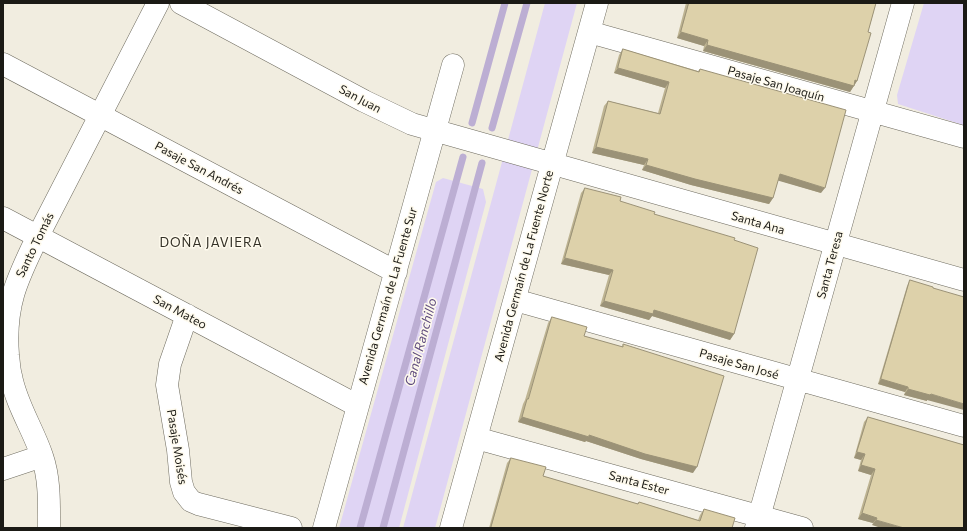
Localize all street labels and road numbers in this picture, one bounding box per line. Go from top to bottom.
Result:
street label: Pasaje San Joaquín [726,63,826,105]
street label: San Juan [336,82,384,116]
street label: Pasaje San Andrés [152,139,246,197]
street label: Avenida Germaín de La Fuente Norte [491,169,557,363]
street label: Avenida Germaín de La Fuente Sur [356,206,420,386]
street label: Santa Ana [730,208,786,238]
street label: Santo Tomás [13,210,57,280]
street label: Santa Teresa [814,230,846,300]
street label: San Mateo [151,292,209,332]
street label: Pasaje San José [698,346,780,382]
street label: Pasaje Moisés [164,408,190,486]
street label: Santa Ester [607,468,671,498]

